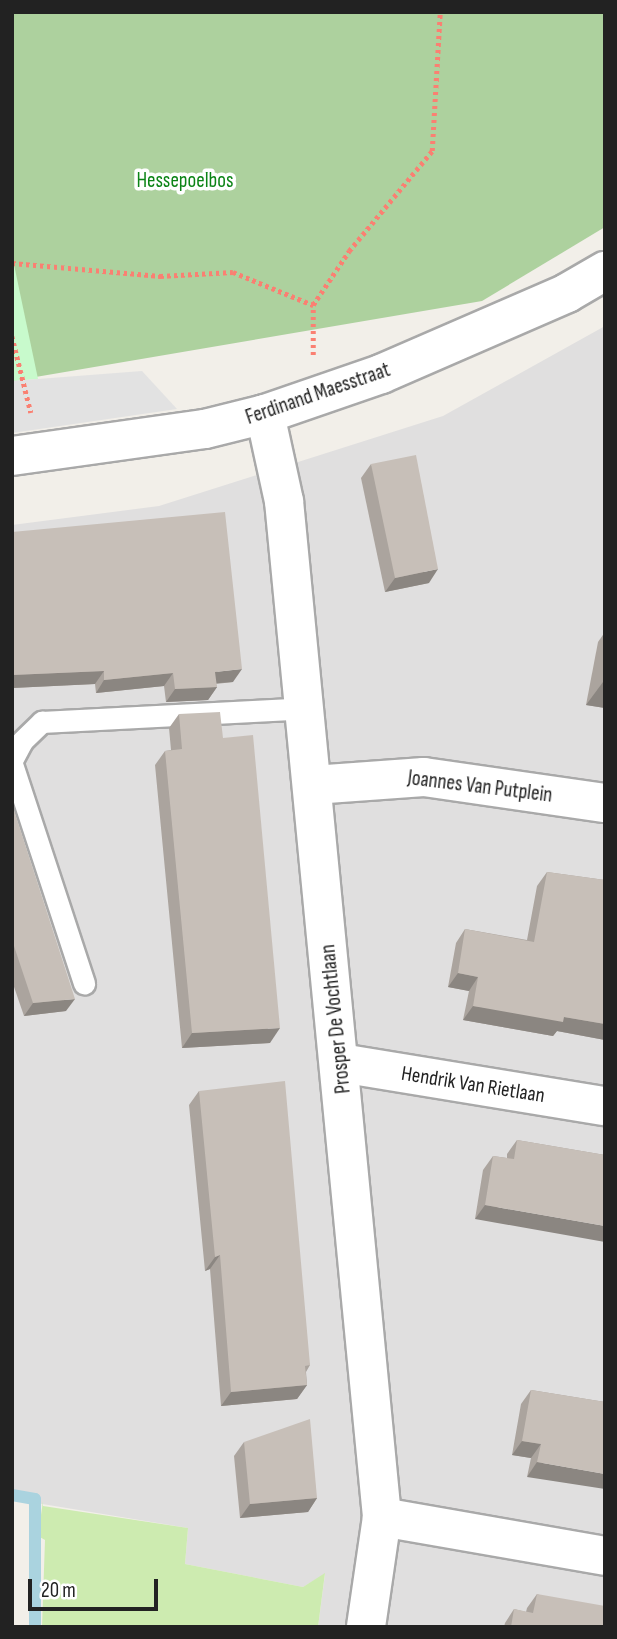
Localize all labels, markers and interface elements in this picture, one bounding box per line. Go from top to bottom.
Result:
park label: Hessepoelbos [136,168,234,194]
street label: Ferdinand Maesstraat [242,357,394,431]
street label: Joannes Van Putplein [406,766,554,808]
street label: Prosper De Vochtlaan [316,943,356,1095]
street label: Hendrik Van Rietlaan [400,1061,546,1109]
scale bar [32,1566,161,1610]
text: 20 m [41,1578,76,1603]

